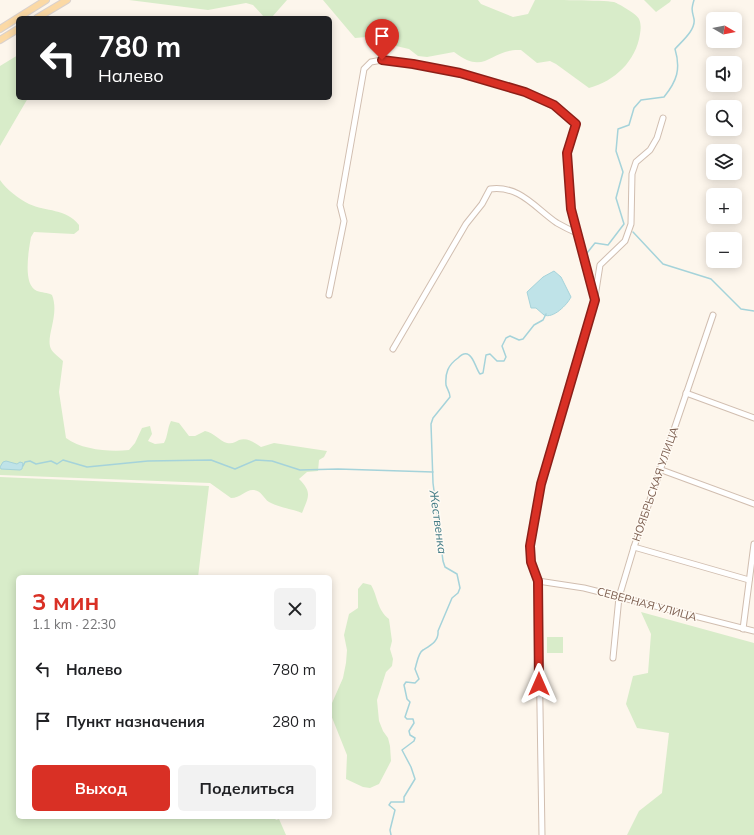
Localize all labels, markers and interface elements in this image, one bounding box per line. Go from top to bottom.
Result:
north arrow [706,12,742,48]
map controls [706,12,742,268]
pin [365,19,399,60]
icon: arrive [371,25,393,47]
text: 780 m [98,29,181,64]
icon: left [32,32,84,84]
button: sound [706,56,742,92]
text: Налево [98,64,164,87]
button: search [706,100,742,136]
button: layers [706,144,742,180]
button: + [706,188,742,224]
button: − [706,232,742,268]
street label: НОЯБРЬСКАЯ УЛИЦА [629,425,681,543]
water label: Жественка [426,488,450,555]
street label: СЕВЕРНАЯ УЛИЦА [596,584,698,624]
text: 3 мин [32,586,99,616]
button: close [274,588,316,630]
text: 1.1 km · 22:30 [32,616,116,632]
icon: left [32,658,54,680]
text: Налево [66,660,122,679]
text: 780 m [272,660,316,679]
position arrow [518,663,560,705]
icon: arrive [32,710,54,732]
text: Пункт назначения [66,712,205,731]
text: 280 m [272,712,316,731]
button: Выход [32,765,170,811]
button: Поделиться [178,765,316,811]

